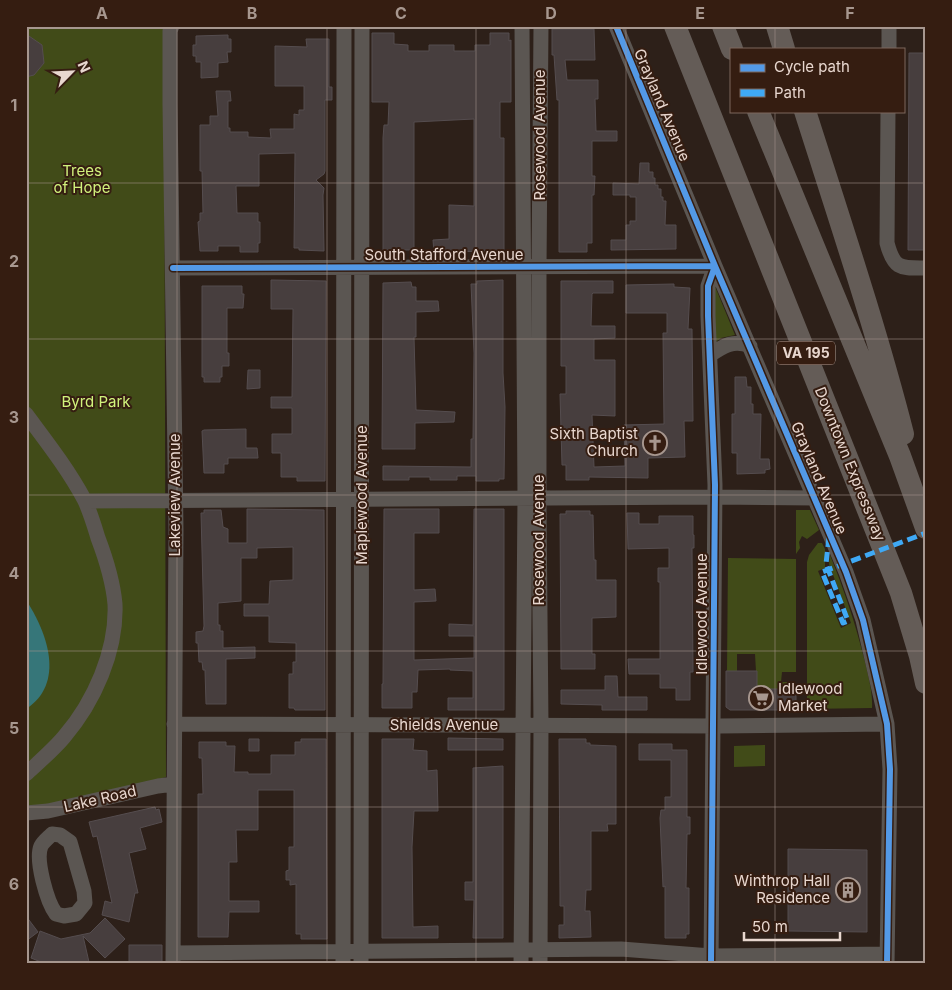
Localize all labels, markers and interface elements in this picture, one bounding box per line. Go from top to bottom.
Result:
text: A [96,3,108,23]
text: B [247,3,257,23]
text: C [395,3,407,23]
text: D [545,3,557,23]
text: E [695,3,705,23]
text: F [845,3,855,23]
street label: Grayland Avenue [630,46,695,164]
north arrow [48,48,98,98]
legend [730,48,904,112]
text: Cycle path [774,57,850,76]
text: N [74,58,94,75]
street label: Rosewood Avenue [530,70,549,200]
text: Path [774,83,806,102]
text: 1 [11,95,17,115]
park label: Trees of Hope [54,161,110,197]
street label: South Stafford Avenue [364,245,524,264]
text: 2 [9,251,19,271]
road number: VA 195 [777,342,835,364]
street label: Downtown Expressway [811,384,890,544]
park label: Byrd Park [61,392,131,411]
text: 3 [9,407,19,427]
street label: Grayland Avenue [787,419,852,537]
place label: Sixth Baptist Church [549,424,638,460]
street label: Maplewood Avenue [352,425,371,565]
church icon: Sixth Baptist Church [642,430,668,456]
street label: Lakeview Avenue [165,434,184,556]
street label: Rosewood Avenue [529,475,548,605]
street label: Idlewood Avenue [692,553,711,675]
text: 4 [9,563,20,583]
place label: Idlewood Market [778,679,843,715]
supermarket icon: Idlewood Market [748,685,774,711]
street label: Shields Avenue [390,715,498,734]
text: 5 [9,718,19,738]
street label: Lake Road [62,781,138,816]
place label: Winthrop Hall Residence [734,871,830,907]
text: 6 [9,874,19,894]
building icon: Winthrop Hall Residence [835,877,861,903]
scale bar [744,910,841,942]
text: 50 m [752,917,788,936]

